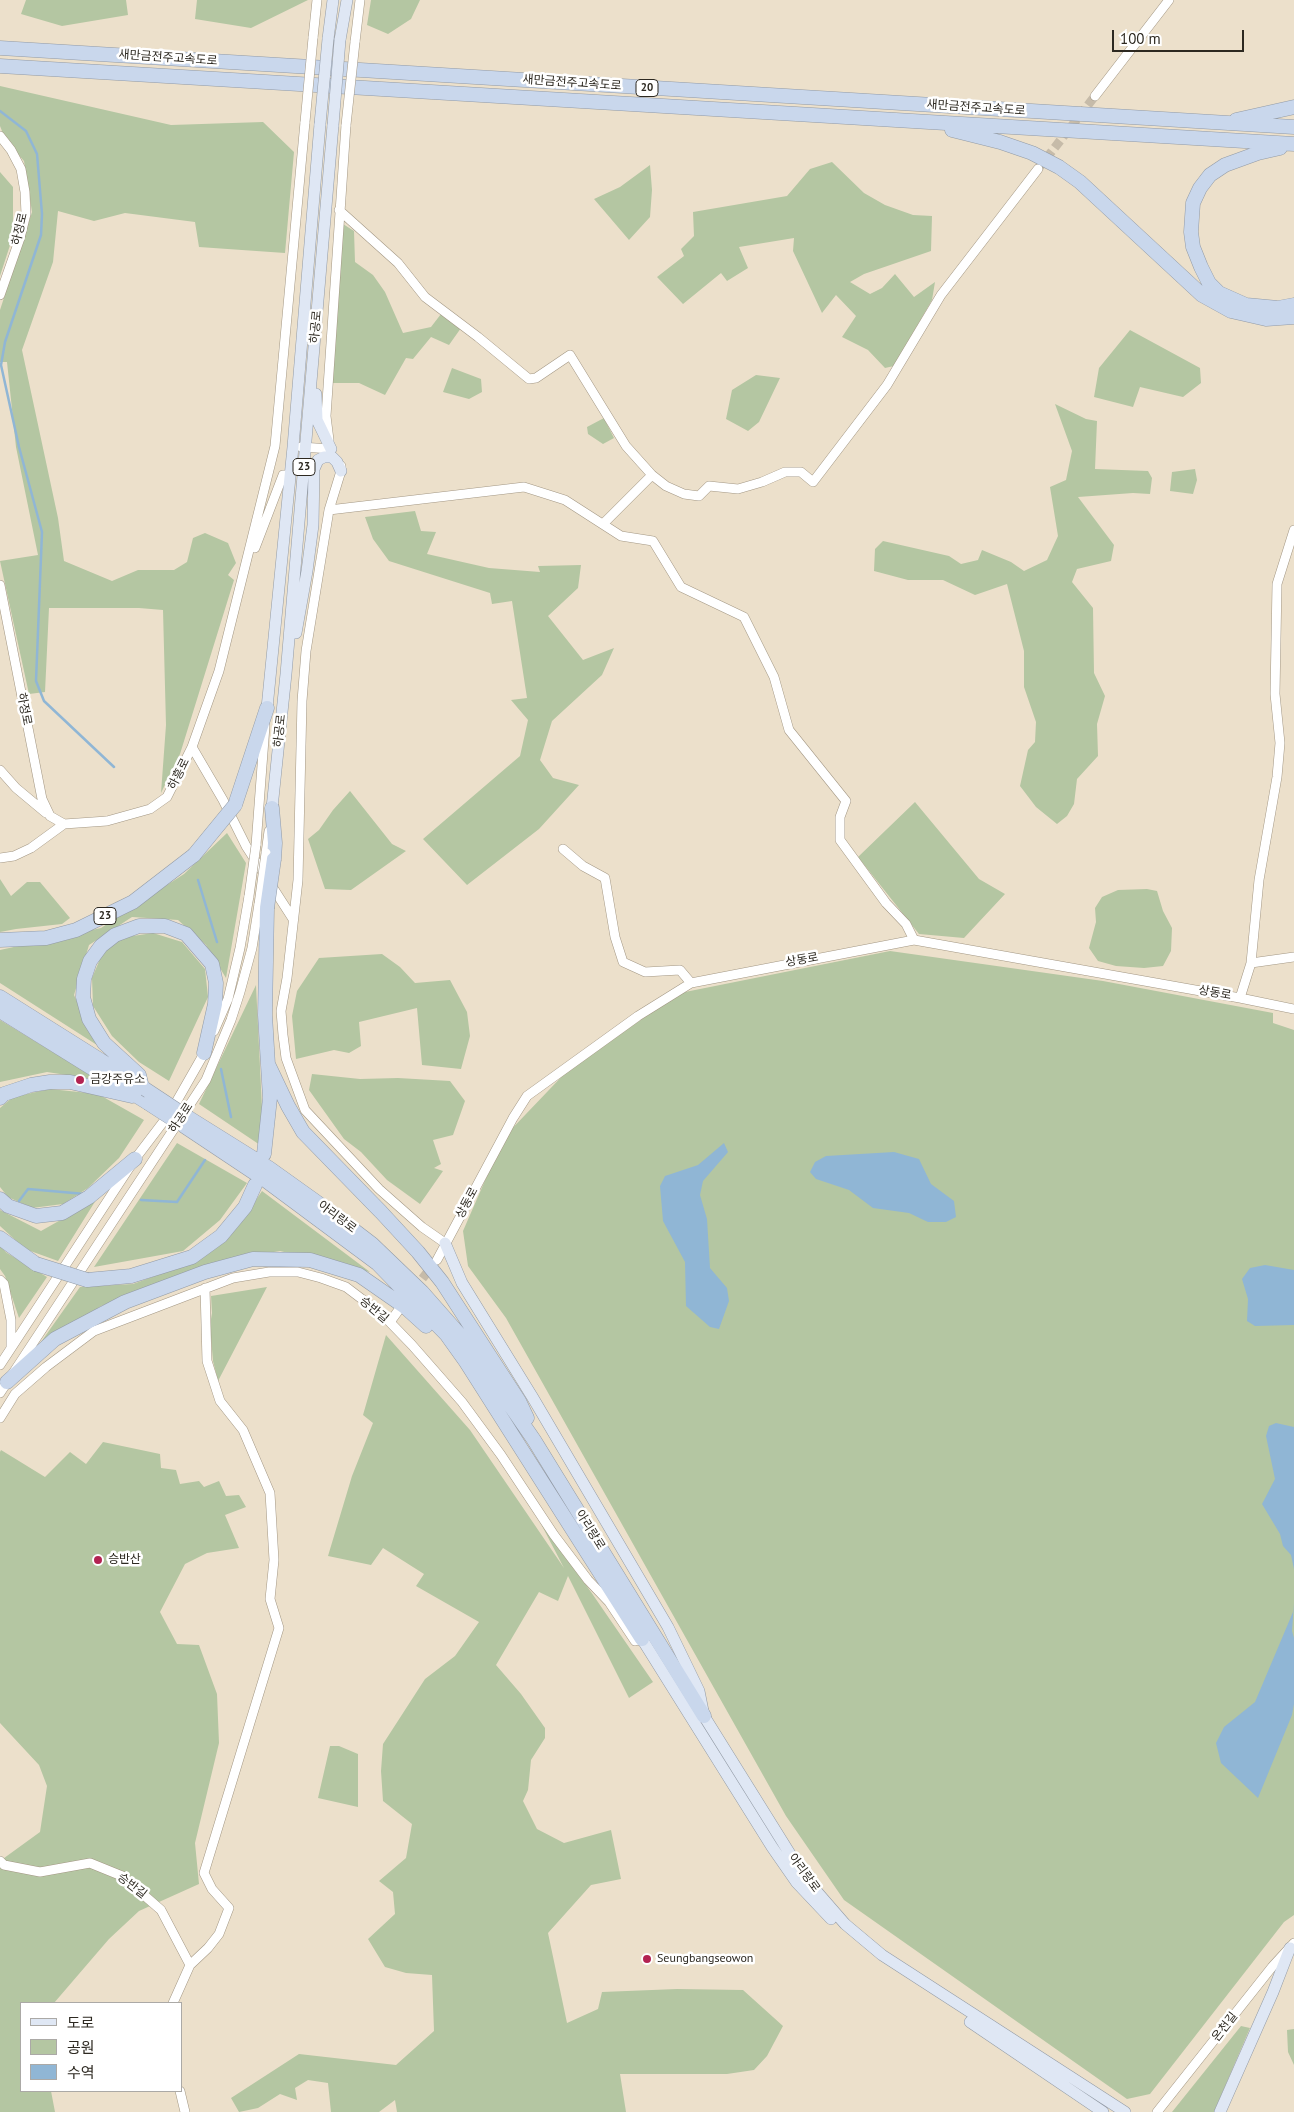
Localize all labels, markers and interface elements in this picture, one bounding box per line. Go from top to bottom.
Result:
scale bar [1114,20,1246,52]
text: 100 m [1120,29,1161,48]
street label: 새만금전주고속도로 [118,47,218,69]
street label: 새만금전주고속도로 [522,72,622,94]
road number: 20 [636,80,658,96]
street label: 새만금전주고속도로 [926,97,1026,119]
street label: 하정로 [9,211,31,247]
street label: 하공로 [307,310,325,344]
road number: 23 [293,458,315,476]
street label: 하정로 [14,691,34,727]
street label: 하공로 [271,714,289,748]
street label: 하흥로 [165,756,193,792]
road number: 23 [94,908,116,924]
street label: 상동로 [784,950,820,970]
street label: 상동로 [1197,983,1233,1003]
place label: 금강주유소 [90,1073,145,1087]
marker: 금강주유소 [74,1074,86,1086]
street label: 하공로 [166,1100,196,1136]
street label: 상동로 [453,1185,481,1221]
street label: 아리랑로 [315,1198,359,1236]
street label: 승반길 [357,1294,391,1326]
street label: 아리랑로 [572,1507,608,1553]
place label: 승반산 [108,1553,141,1567]
marker: 승반산 [92,1554,104,1566]
street label: 아리랑로 [785,1851,823,1895]
street label: 승반길 [115,1870,149,1902]
place label: Seungbangseowon [657,1952,753,1966]
marker: Seungbangseowon [641,1953,653,1965]
legend [20,2002,182,2092]
street label: 온천길 [1209,2010,1241,2044]
text: 도로 [67,2013,95,2032]
text: 공원 [67,2038,95,2057]
text: 수역 [67,2063,95,2082]

